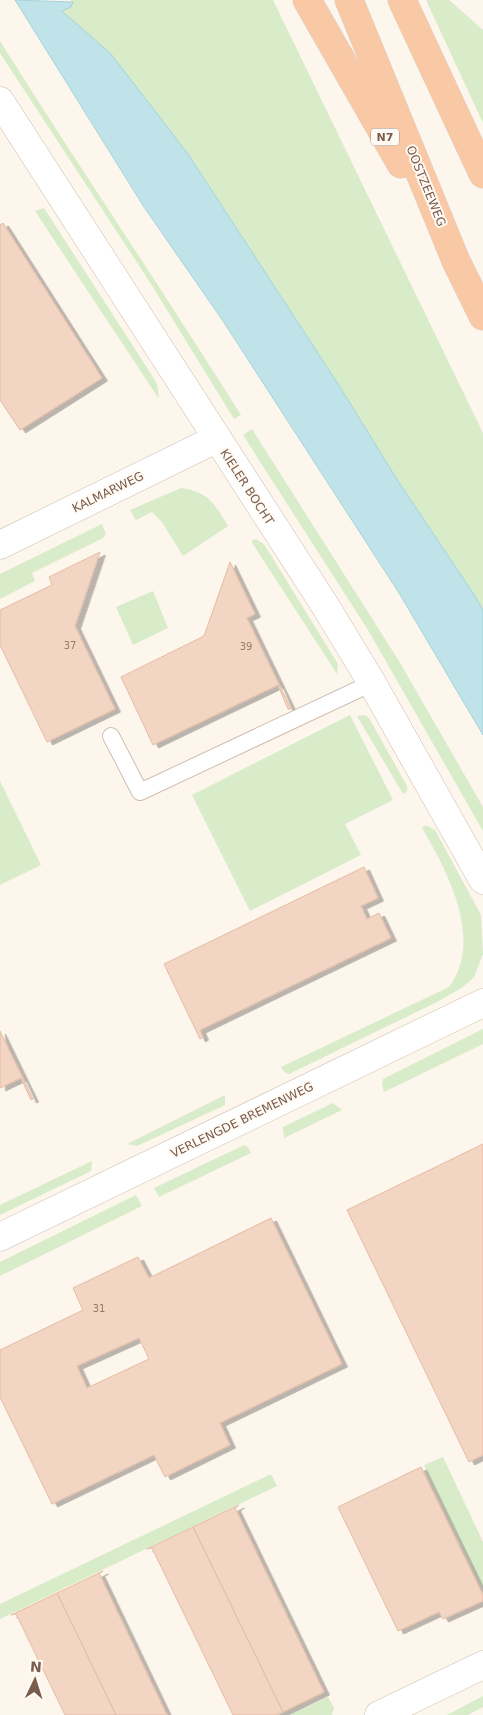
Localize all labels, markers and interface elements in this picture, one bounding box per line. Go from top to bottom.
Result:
road number: N7 [371,128,399,146]
street label: OOSTZEEWEG [403,144,449,228]
street label: KIELER BOCHT [217,446,277,528]
street label: KALMARWEG [70,469,146,515]
house number: 37 [64,640,76,651]
house number: 39 [240,641,252,652]
street label: VERLENGDE BREMENWEG [168,1079,316,1161]
house number: 31 [93,1303,105,1314]
north arrow [10,1655,60,1705]
text: N [30,1659,42,1675]

